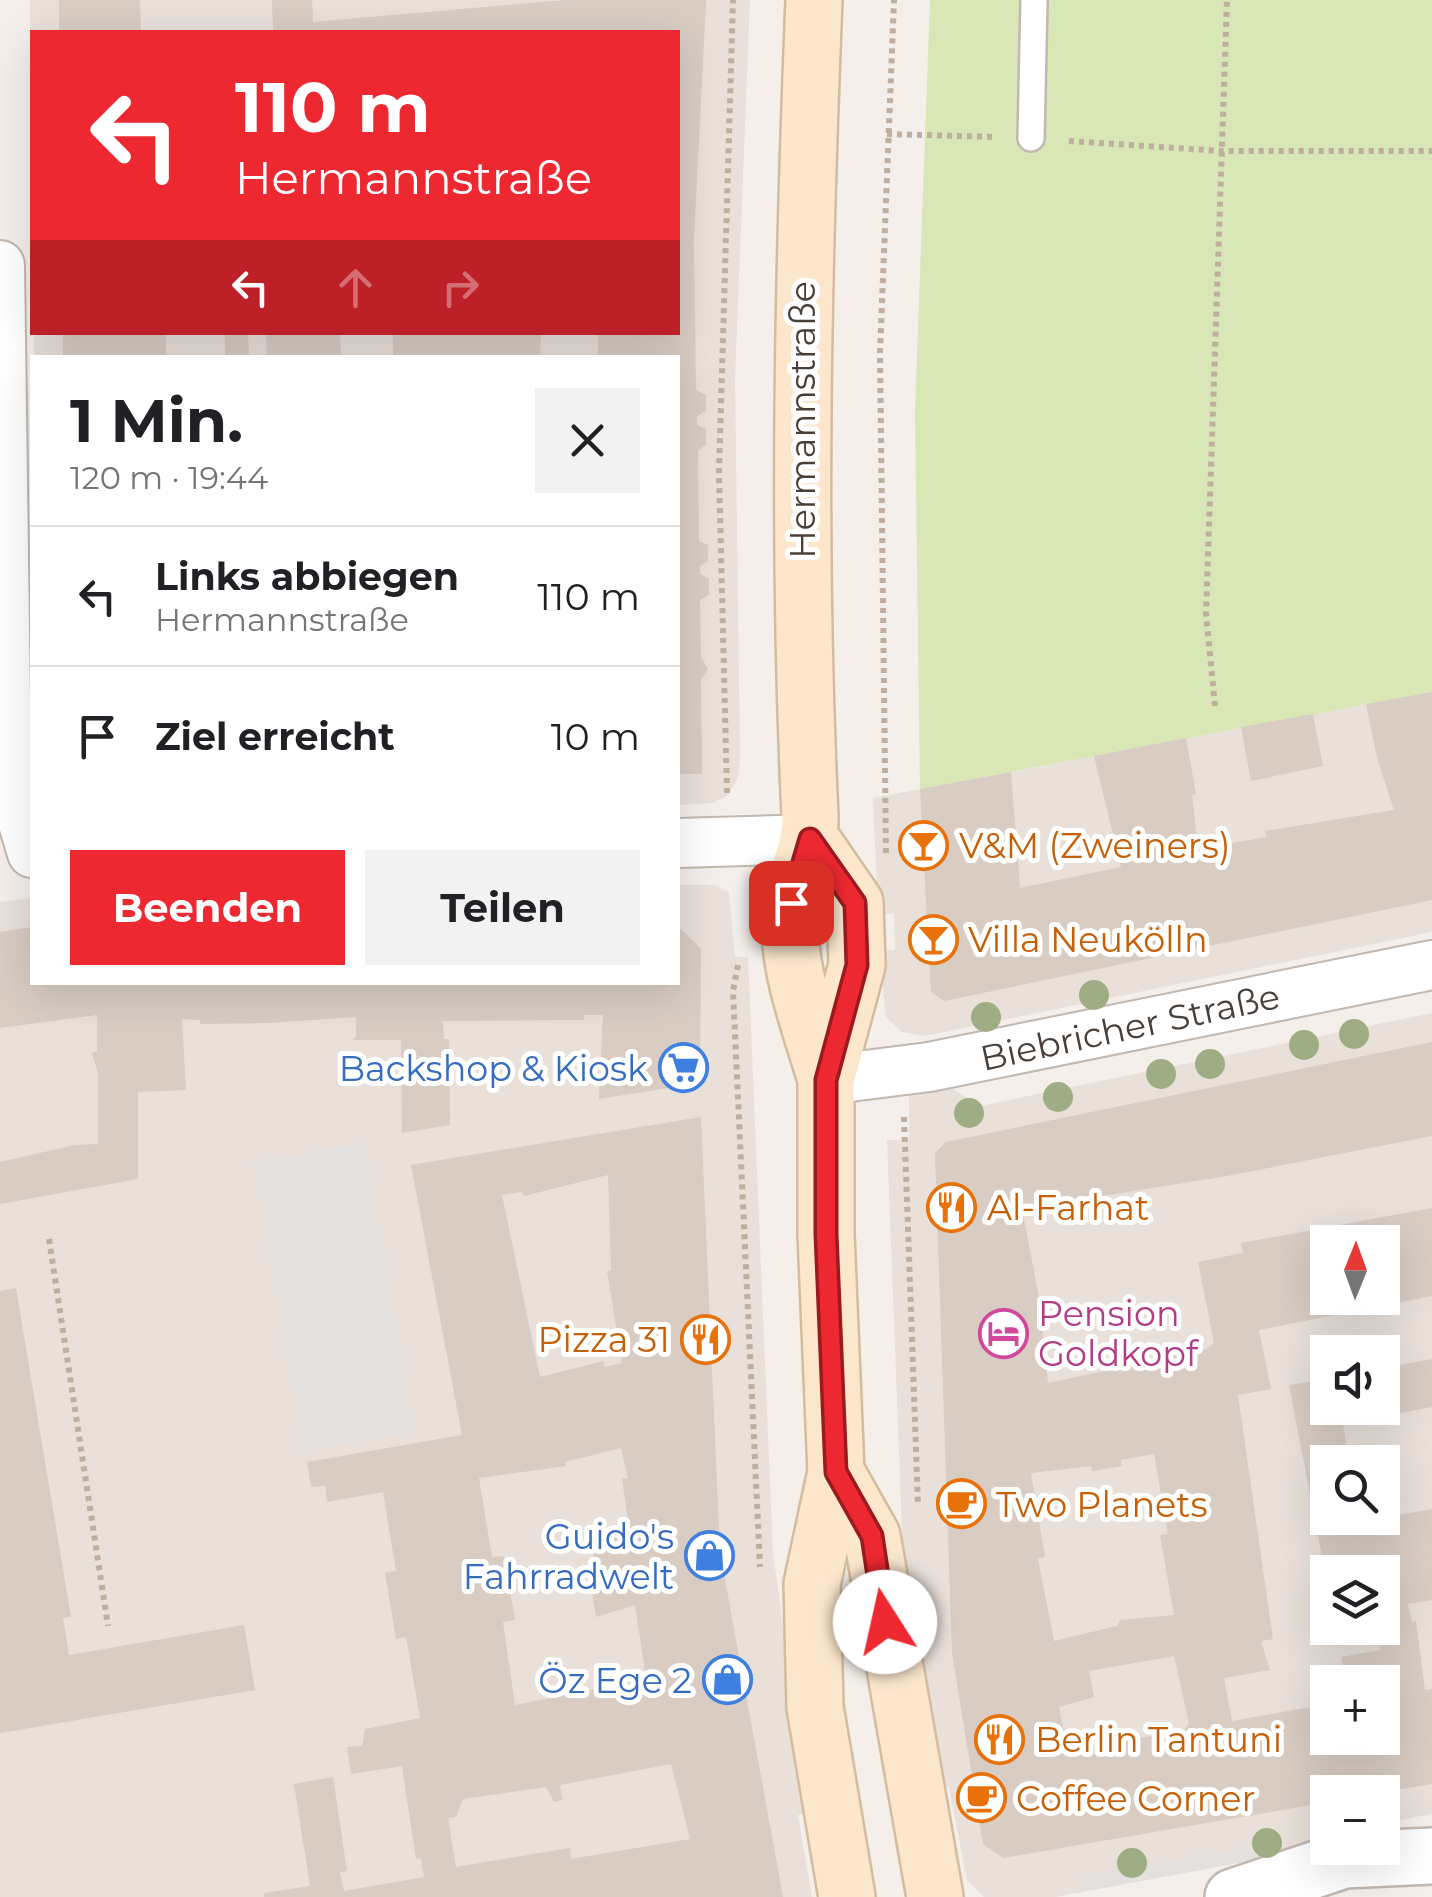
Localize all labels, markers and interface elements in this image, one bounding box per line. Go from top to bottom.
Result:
text: 110 m [235,64,431,150]
icon: left [70,70,200,200]
text: Hermannstraße [235,150,592,205]
icon: left [223,260,278,315]
icon: ahead [328,260,383,315]
icon: right [433,260,488,315]
street label: Hermannstraße [781,281,824,559]
text: 1 Min. [70,384,243,457]
button: close [535,388,640,493]
text: 120 m · 19:44 [70,458,268,497]
text: Links abbiegen [155,553,459,600]
icon: left [70,569,125,624]
text: 110 m [537,573,640,620]
text: Hermannstraße [155,600,409,639]
icon: arrive [70,709,125,764]
text: Ziel erreicht [155,713,395,760]
text: 10 m [551,713,640,760]
bar icon: V&M (Zweiners) [898,819,950,871]
place label: V&M (Zweiners) [959,824,1230,867]
button: Beenden [70,850,345,965]
button: Teilen [365,850,640,965]
pin [749,861,834,946]
icon: arrive [764,876,819,931]
bar icon: Villa Neukölln [907,913,959,965]
place label: Villa Neukölln [968,918,1208,961]
street label: Biebricher Straße [976,974,1284,1080]
supermarket icon: Backshop & Kiosk [657,1042,709,1094]
place label: Backshop & Kiosk [339,1047,648,1090]
restaurant icon: Al-Farhat [926,1181,978,1233]
place label: Al-Farhat [987,1186,1149,1229]
north arrow [1310,1225,1400,1315]
map controls [1310,1225,1400,1865]
place label: Pension Goldkopf [1038,1292,1200,1375]
hotel icon: Pension Goldkopf [977,1307,1029,1359]
restaurant icon: Pizza 31 [679,1313,731,1365]
place label: Pizza 31 [537,1318,670,1361]
button: sound [1310,1335,1400,1425]
button: search [1310,1445,1400,1535]
cafe icon: Two Planets [935,1478,987,1530]
place label: Two Planets [996,1483,1208,1526]
place label: Guido's Fahrradwelt [463,1515,674,1598]
shop icon: Guido's Fahrradwelt [683,1530,735,1582]
button: layers [1310,1555,1400,1645]
position arrow [833,1570,937,1674]
shop icon: Öz Ege 2 [701,1654,753,1706]
place label: Öz Ege 2 [538,1659,692,1702]
button: + [1310,1665,1400,1755]
restaurant icon: Berlin Tantuni [974,1713,1026,1765]
place label: Berlin Tantuni [1035,1718,1282,1761]
cafe icon: Coffee Corner [955,1772,1007,1824]
button: − [1310,1775,1400,1865]
place label: Coffee Corner [1016,1777,1255,1820]

